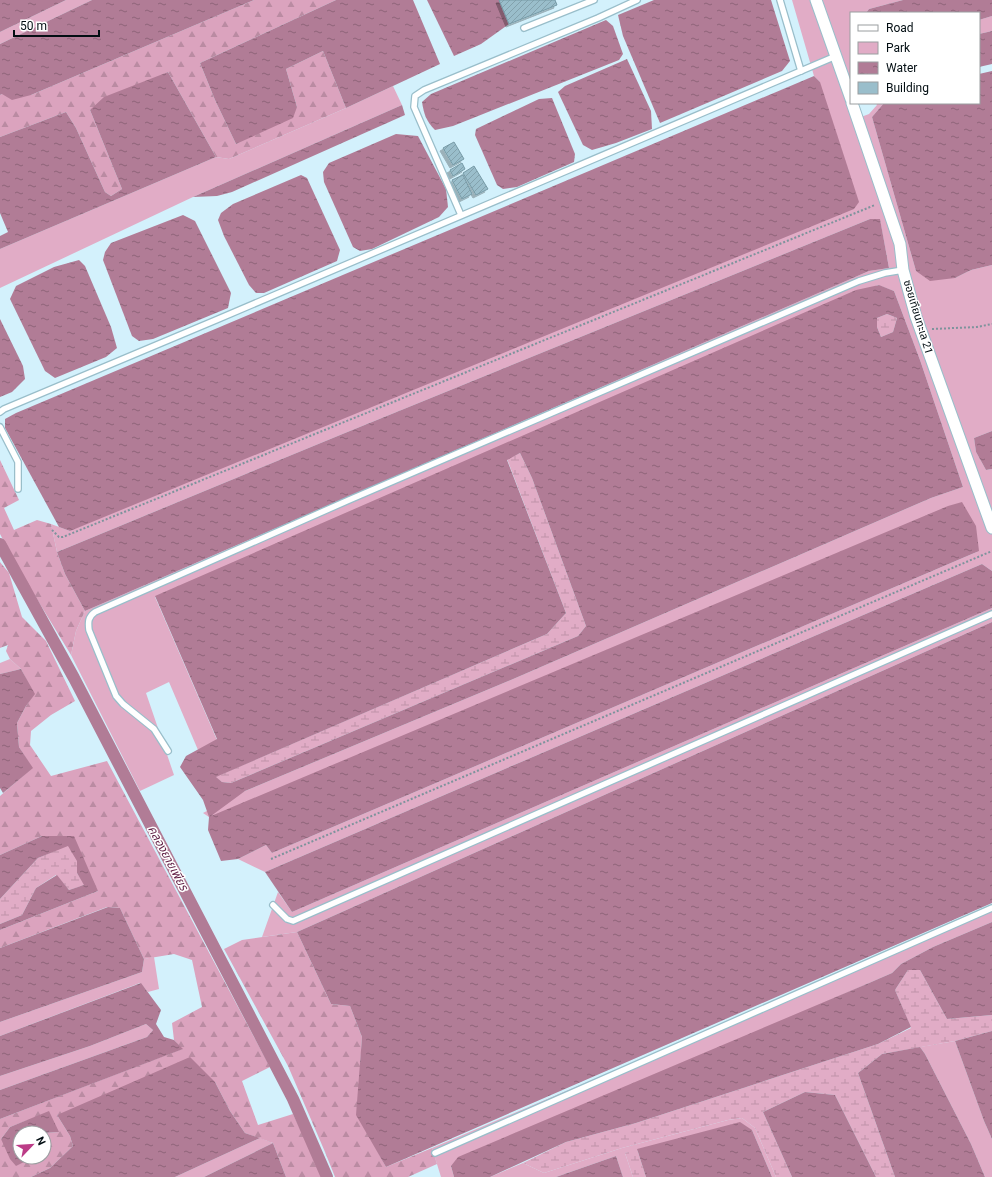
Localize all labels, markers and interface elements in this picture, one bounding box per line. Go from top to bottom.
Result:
scale bar [14,12,99,38]
legend [850,12,980,104]
text: 50 m [20,19,47,33]
text: Road [886,21,914,35]
text: Park [886,41,911,55]
text: Water [886,61,917,75]
text: Building [886,81,929,95]
street label: ซอยเทียนทะเล 21 [901,278,935,356]
water label: คลองยายเพียร [145,823,191,894]
north arrow [12,1125,52,1165]
text: N [33,1135,48,1147]

